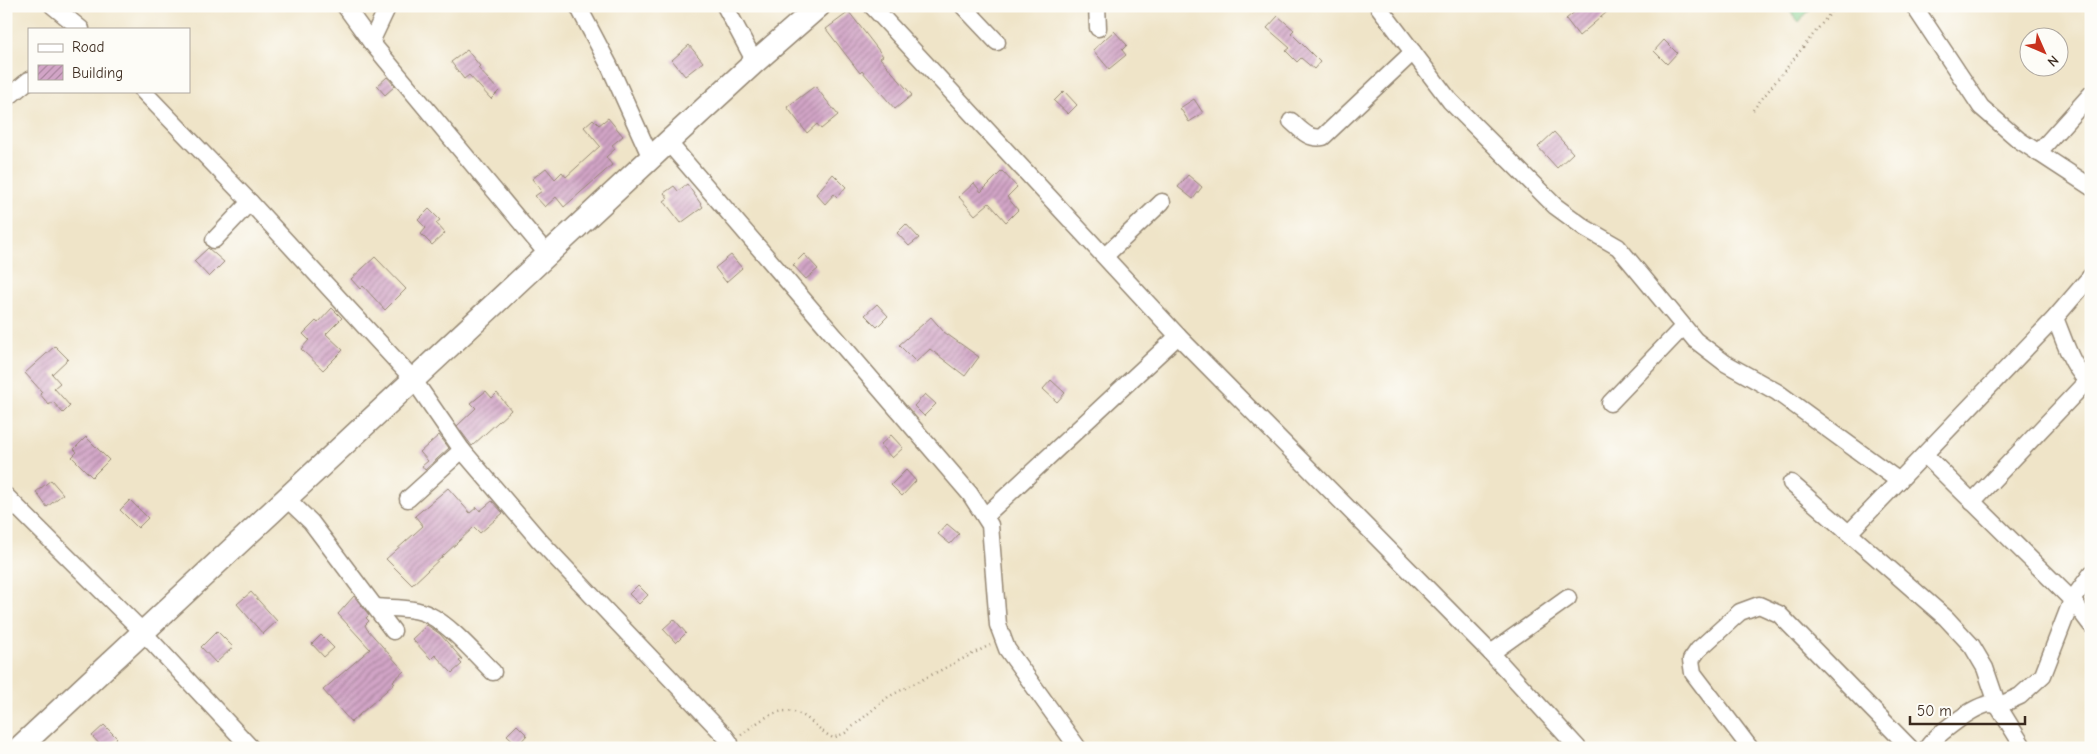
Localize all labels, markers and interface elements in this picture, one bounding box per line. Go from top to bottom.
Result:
legend [28,28,190,92]
north arrow [2020,28,2070,78]
text: Road [72,38,104,56]
text: N [2044,52,2062,70]
text: Building [72,64,123,82]
scale bar [1910,694,2024,726]
text: 50 m [1917,702,1952,720]

